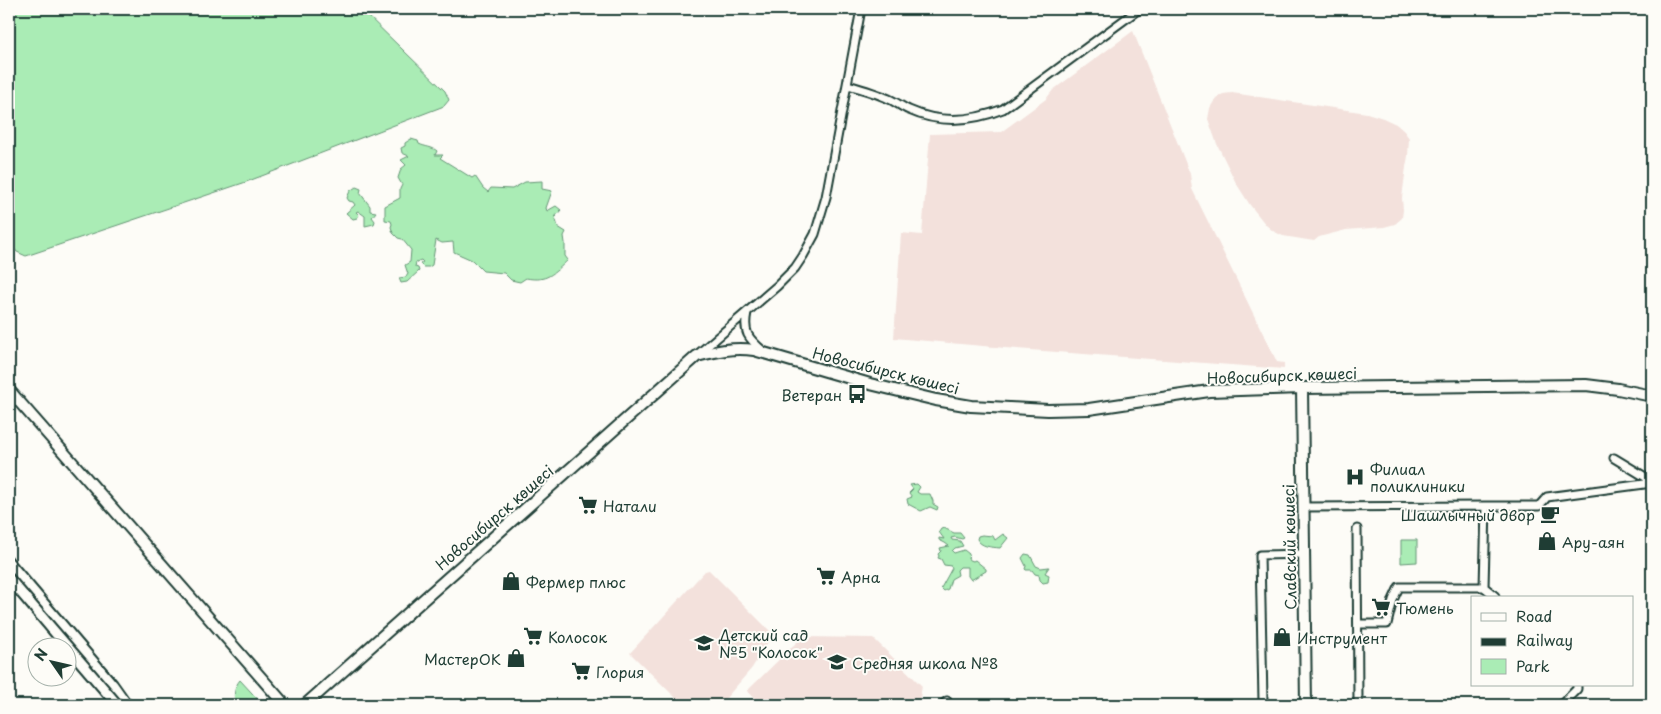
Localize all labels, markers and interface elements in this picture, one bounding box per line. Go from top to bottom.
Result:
street label: Новосибирск көшесі [810,341,962,399]
street label: Новосибирск көшесі [1206,361,1358,389]
place label: Ветеран [781,383,842,406]
bus stop icon: Ветеран [846,383,868,405]
place label: Филиал поликлиники [1370,457,1465,497]
street label: Новосибирск көшесі [430,459,558,575]
hospital icon: Филиал поликлиники [1344,466,1366,488]
street label: Славский көшесі [1276,484,1302,610]
supermarket icon: Натали [577,494,599,516]
place label: Натали [603,494,657,517]
place label: Шашлычный двор [1401,503,1535,526]
cafe icon: Шашлычный двор [1539,503,1561,525]
shop icon: Ару-аян [1536,530,1558,552]
place label: Ару-аян [1562,530,1625,553]
supermarket icon: Арна [815,565,837,587]
place label: Арна [841,565,881,588]
shop icon: Фермер плюс [500,570,522,592]
place label: Фермер плюс [526,570,626,593]
supermarket icon: Тюмень [1370,596,1392,618]
place label: Тюмень [1396,596,1454,619]
legend [1471,596,1634,686]
text: Road [1516,604,1552,627]
place label: Детский сад №5 "Колосок" [718,623,823,663]
supermarket icon: Колосок [522,625,544,647]
place label: Колосок [548,625,607,648]
shop icon: Инструмент [1271,626,1293,648]
place label: Инструмент [1297,626,1388,649]
text: Railway [1516,628,1573,651]
school or university icon: Детский сад №5 "Колосок" [693,632,715,654]
north arrow [28,636,78,686]
text: N [29,644,53,665]
place label: МастерOK [424,647,501,670]
shop icon: МастерOK [505,647,527,669]
school or university icon: Средняя школа №8 [826,651,848,673]
place label: Средняя школа №8 [852,651,998,674]
text: Park [1516,654,1550,677]
supermarket icon: Глория [570,660,592,682]
place label: Глория [596,660,644,683]

